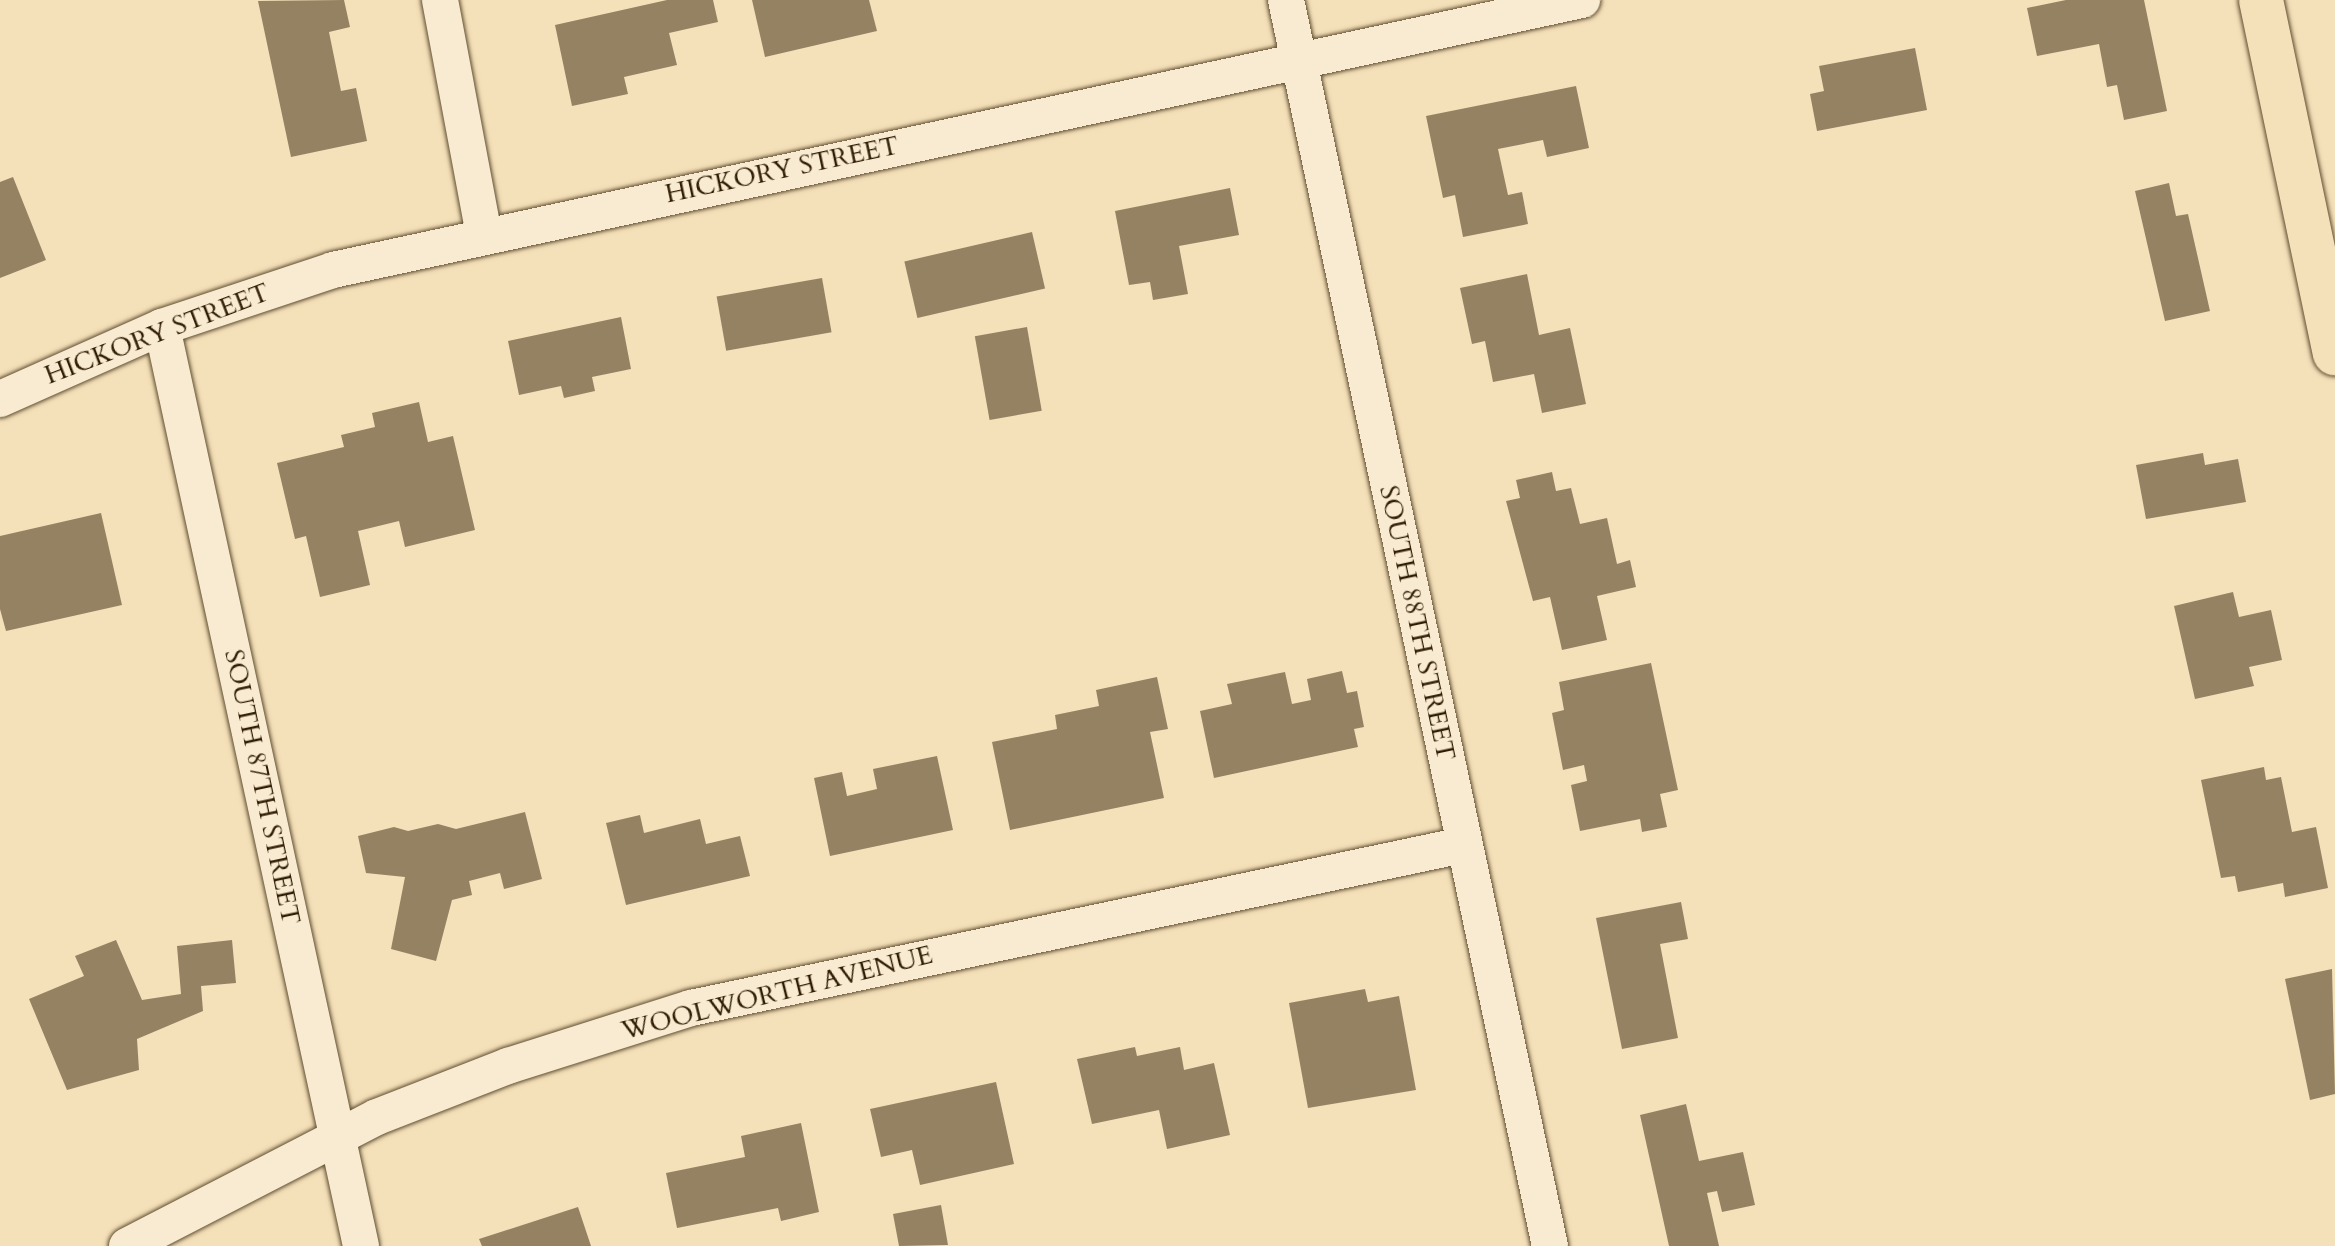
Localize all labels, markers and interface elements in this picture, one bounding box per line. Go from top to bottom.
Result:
street label: HICKORY STREET [662,130,902,210]
street label: HICKORY STREET [40,277,274,391]
street label: SOUTH 88TH STREET [1373,483,1461,763]
street label: SOUTH 87TH STREET [218,647,306,927]
street label: WOOLWORTH AVENUE [618,939,936,1047]

